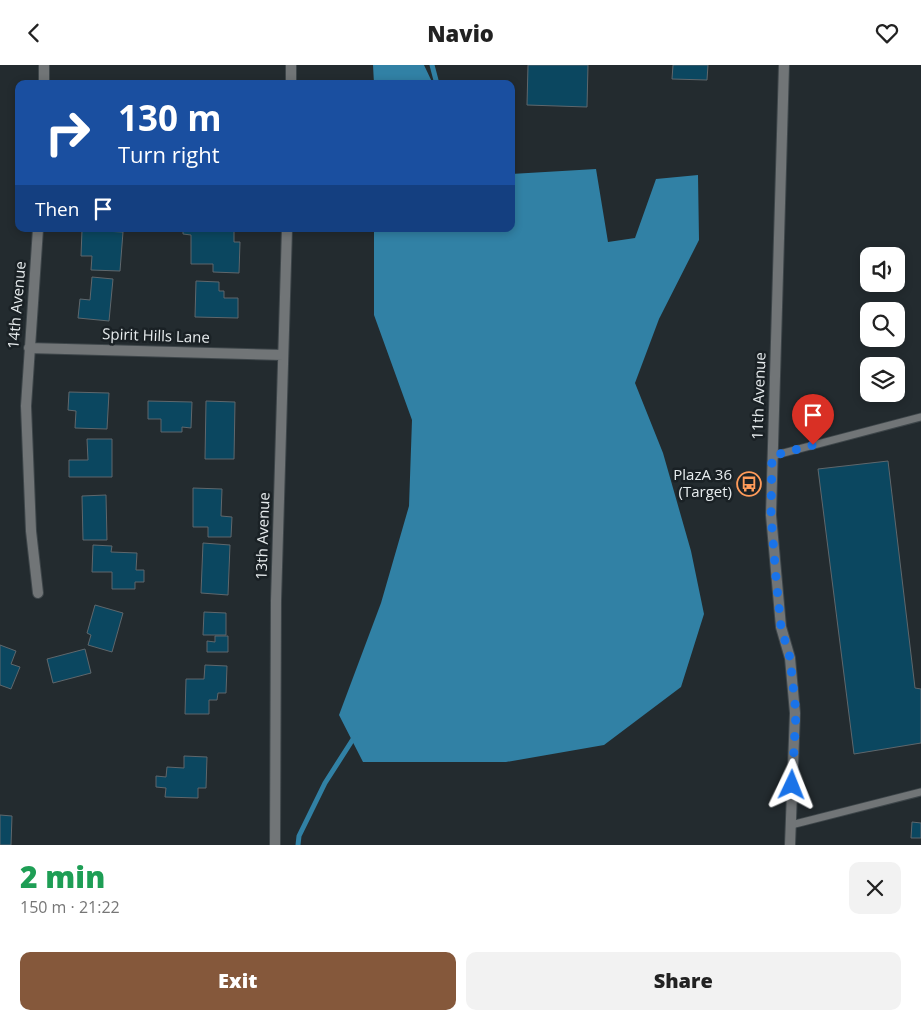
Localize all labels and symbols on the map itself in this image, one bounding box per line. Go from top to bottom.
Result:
street label: 14th Avenue [2,260,30,350]
street label: Spirit Hills Lane [102,323,210,347]
street label: 11th Avenue [746,352,770,440]
pin [792,394,834,445]
place label: PlazA 36 (Target) [673,464,732,501]
bus stop icon: PlazA 36 (Target) [736,471,762,497]
street label: 13th Avenue [250,492,274,580]
position arrow [765,758,817,810]

